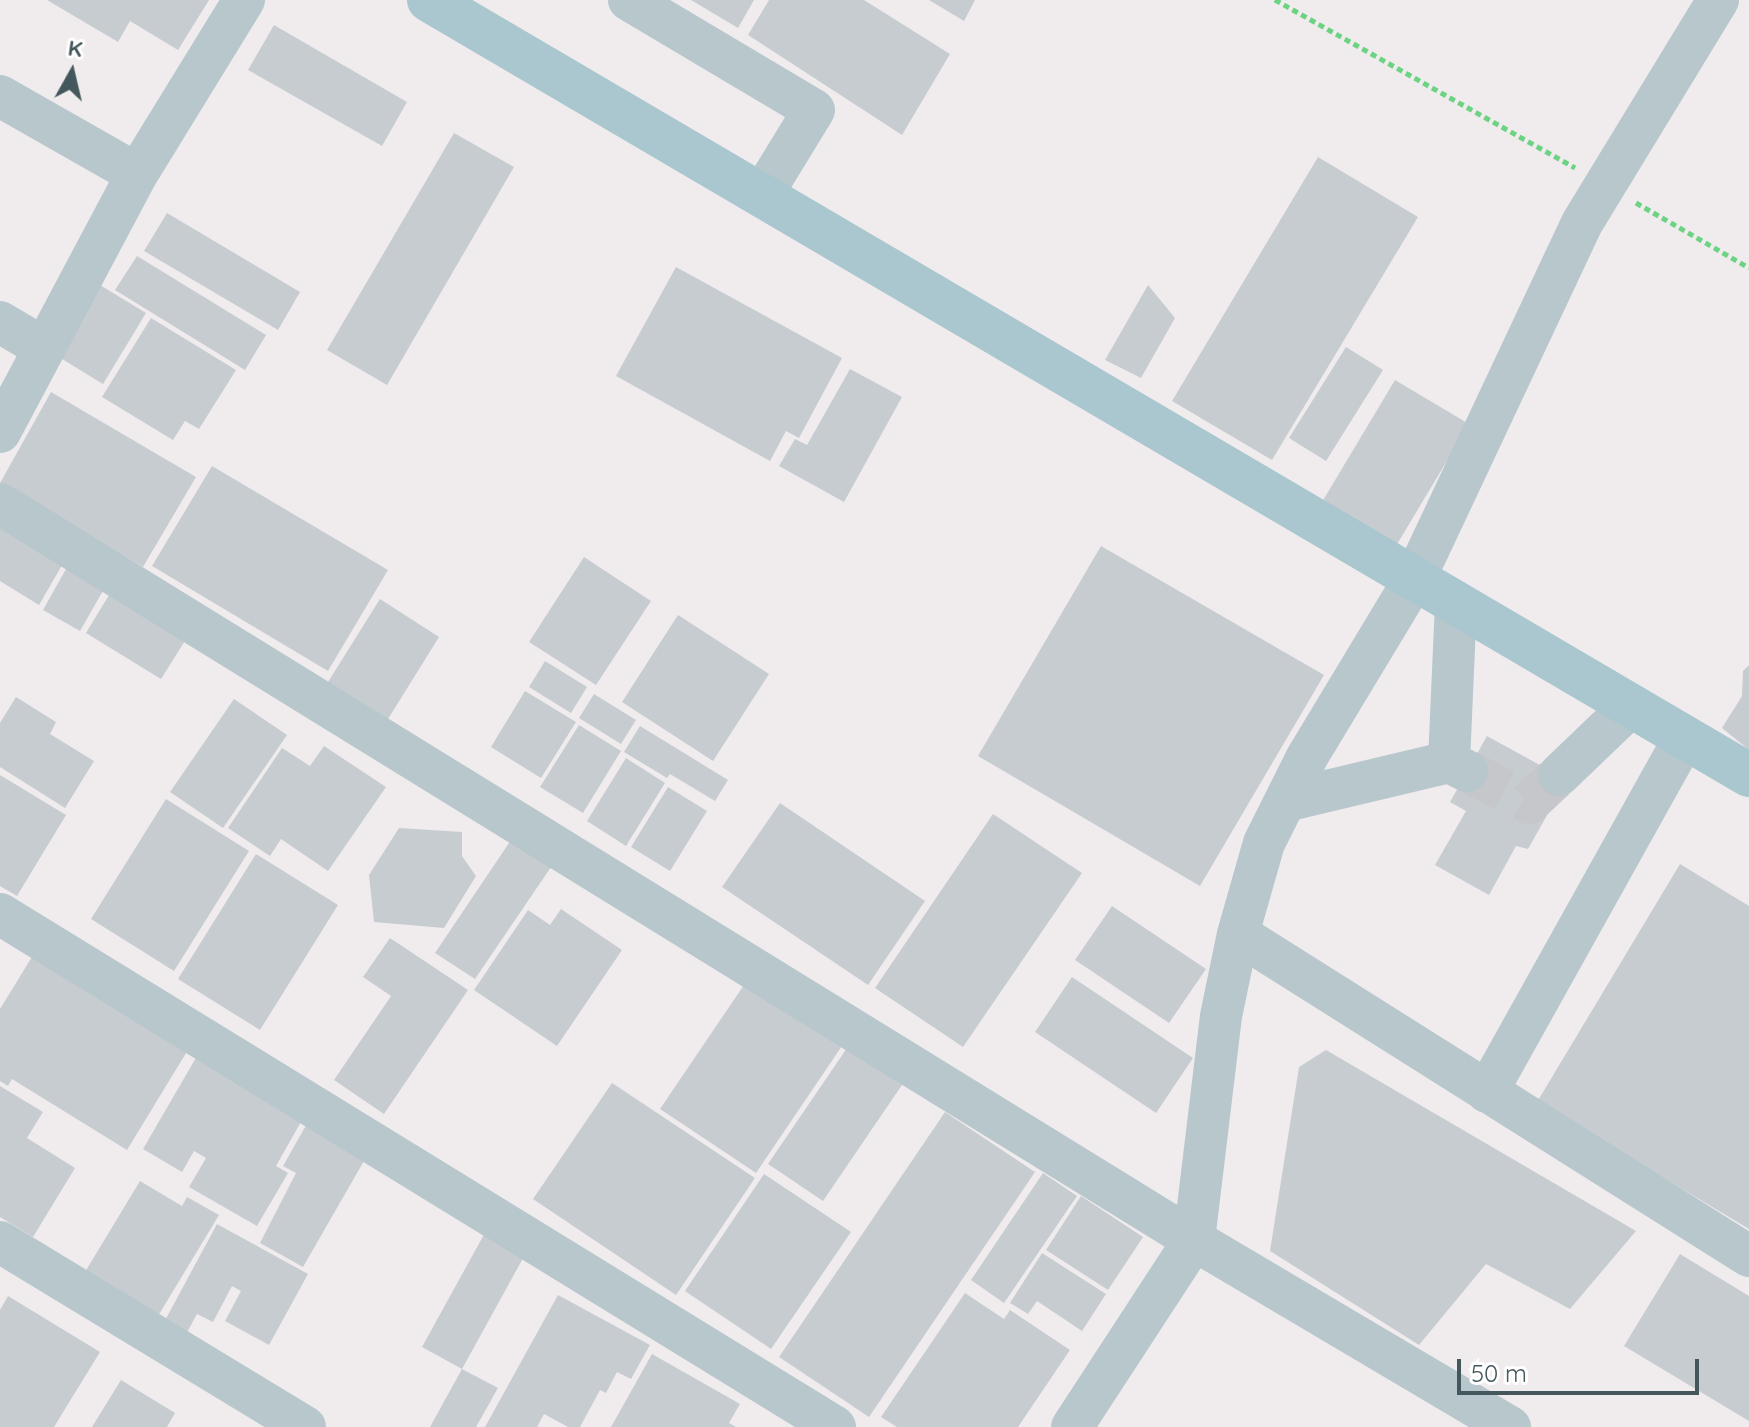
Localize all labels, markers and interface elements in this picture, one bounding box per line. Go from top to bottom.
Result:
north arrow [32,32,112,112]
text: K [66,33,84,63]
scale bar [1461,1343,1703,1393]
text: 50 m [1471,1358,1527,1388]

